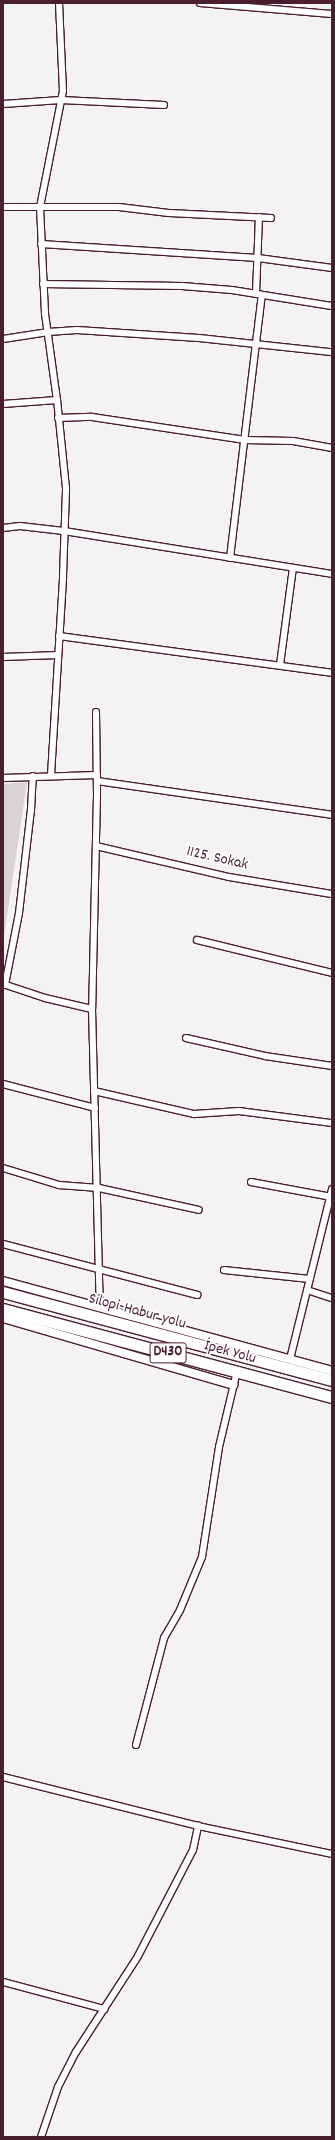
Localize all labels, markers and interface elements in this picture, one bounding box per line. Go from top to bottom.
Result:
street label: 1125. Sokak [184,843,250,875]
street label: Silopi-Habur yolu [86,1290,188,1334]
street label: İpek Yolu [202,1337,258,1369]
road number: D430 [149,1340,187,1366]

